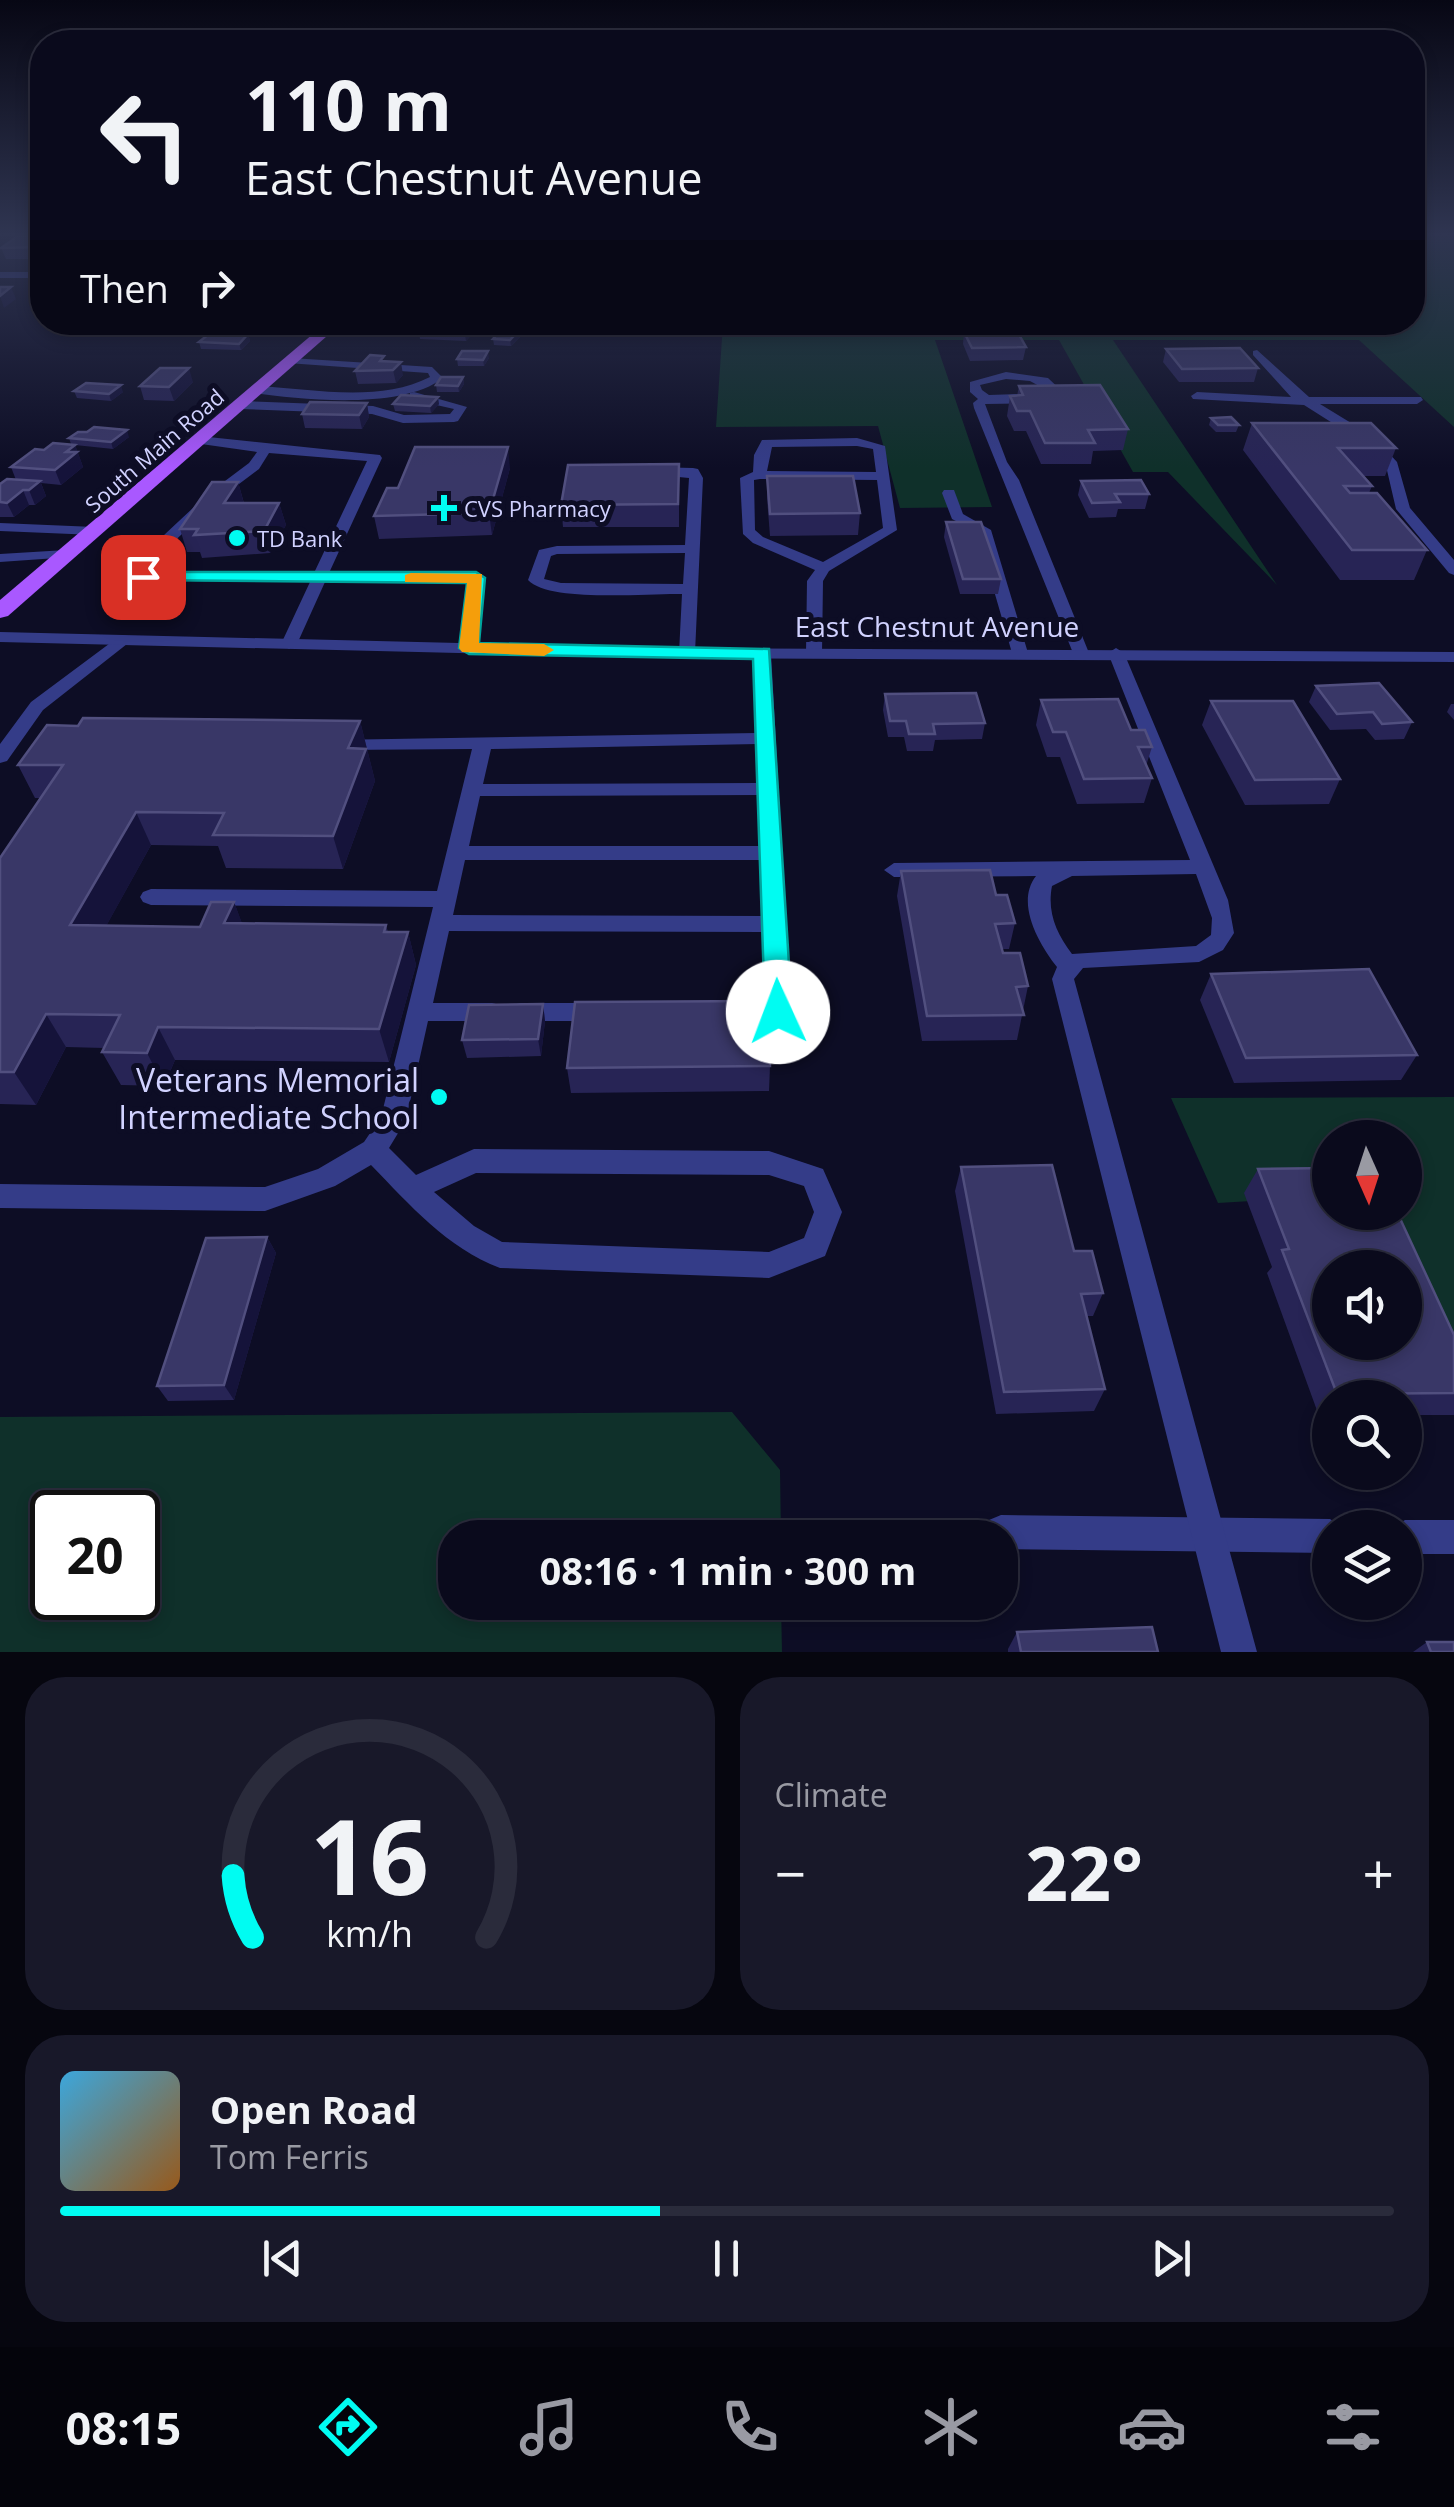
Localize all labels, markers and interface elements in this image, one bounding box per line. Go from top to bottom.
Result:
text: 110 m [245,56,452,152]
icon: left [80,70,210,200]
text: East Chestnut Avenue [245,147,702,208]
icon: right [189,260,244,315]
text: Then [80,262,169,314]
street label: South Main Road [78,381,230,519]
place label: CVS Pharmacy [464,493,612,523]
marker: CVS Pharmacy [433,497,455,519]
place label: TD Bank [257,523,343,553]
marker: TD Bank [226,527,248,549]
pin [101,535,186,620]
icon: arrive [116,550,171,605]
street label: East Chestnut Avenue [795,607,1079,645]
position arrow [726,960,830,1064]
place label: Veterans Memorial Intermediate School [118,1058,419,1138]
marker: Veterans Memorial Intermediate School [428,1086,450,1108]
north arrow [1312,1120,1422,1230]
map controls [1312,1120,1422,1620]
button: sound [1312,1250,1422,1360]
button: search [1312,1380,1422,1490]
speed limit sign: 20 [30,1490,160,1620]
button: layers [1312,1510,1422,1620]
text: 08:16 · 1 min · 300 m [540,1544,916,1596]
text: Climate [775,1773,888,1816]
text: 16 [310,1784,429,1925]
text: 22° [1025,1821,1143,1923]
text: − [775,1835,806,1910]
text: + [1363,1835,1394,1910]
text: km/h [326,1909,413,1957]
text: Open Road [210,2083,417,2135]
text: Tom Ferris [210,2135,369,2178]
icon: previous [255,2231,310,2286]
icon: pause [699,2231,754,2286]
icon: next [1144,2231,1199,2286]
icon: directions [313,2392,383,2462]
icon: music [514,2392,584,2462]
icon: phone [715,2392,785,2462]
icon: climate [916,2392,986,2462]
icon: car [1117,2392,1187,2462]
icon: filters [1318,2392,1388,2462]
text: 08:15 [66,2397,181,2458]

